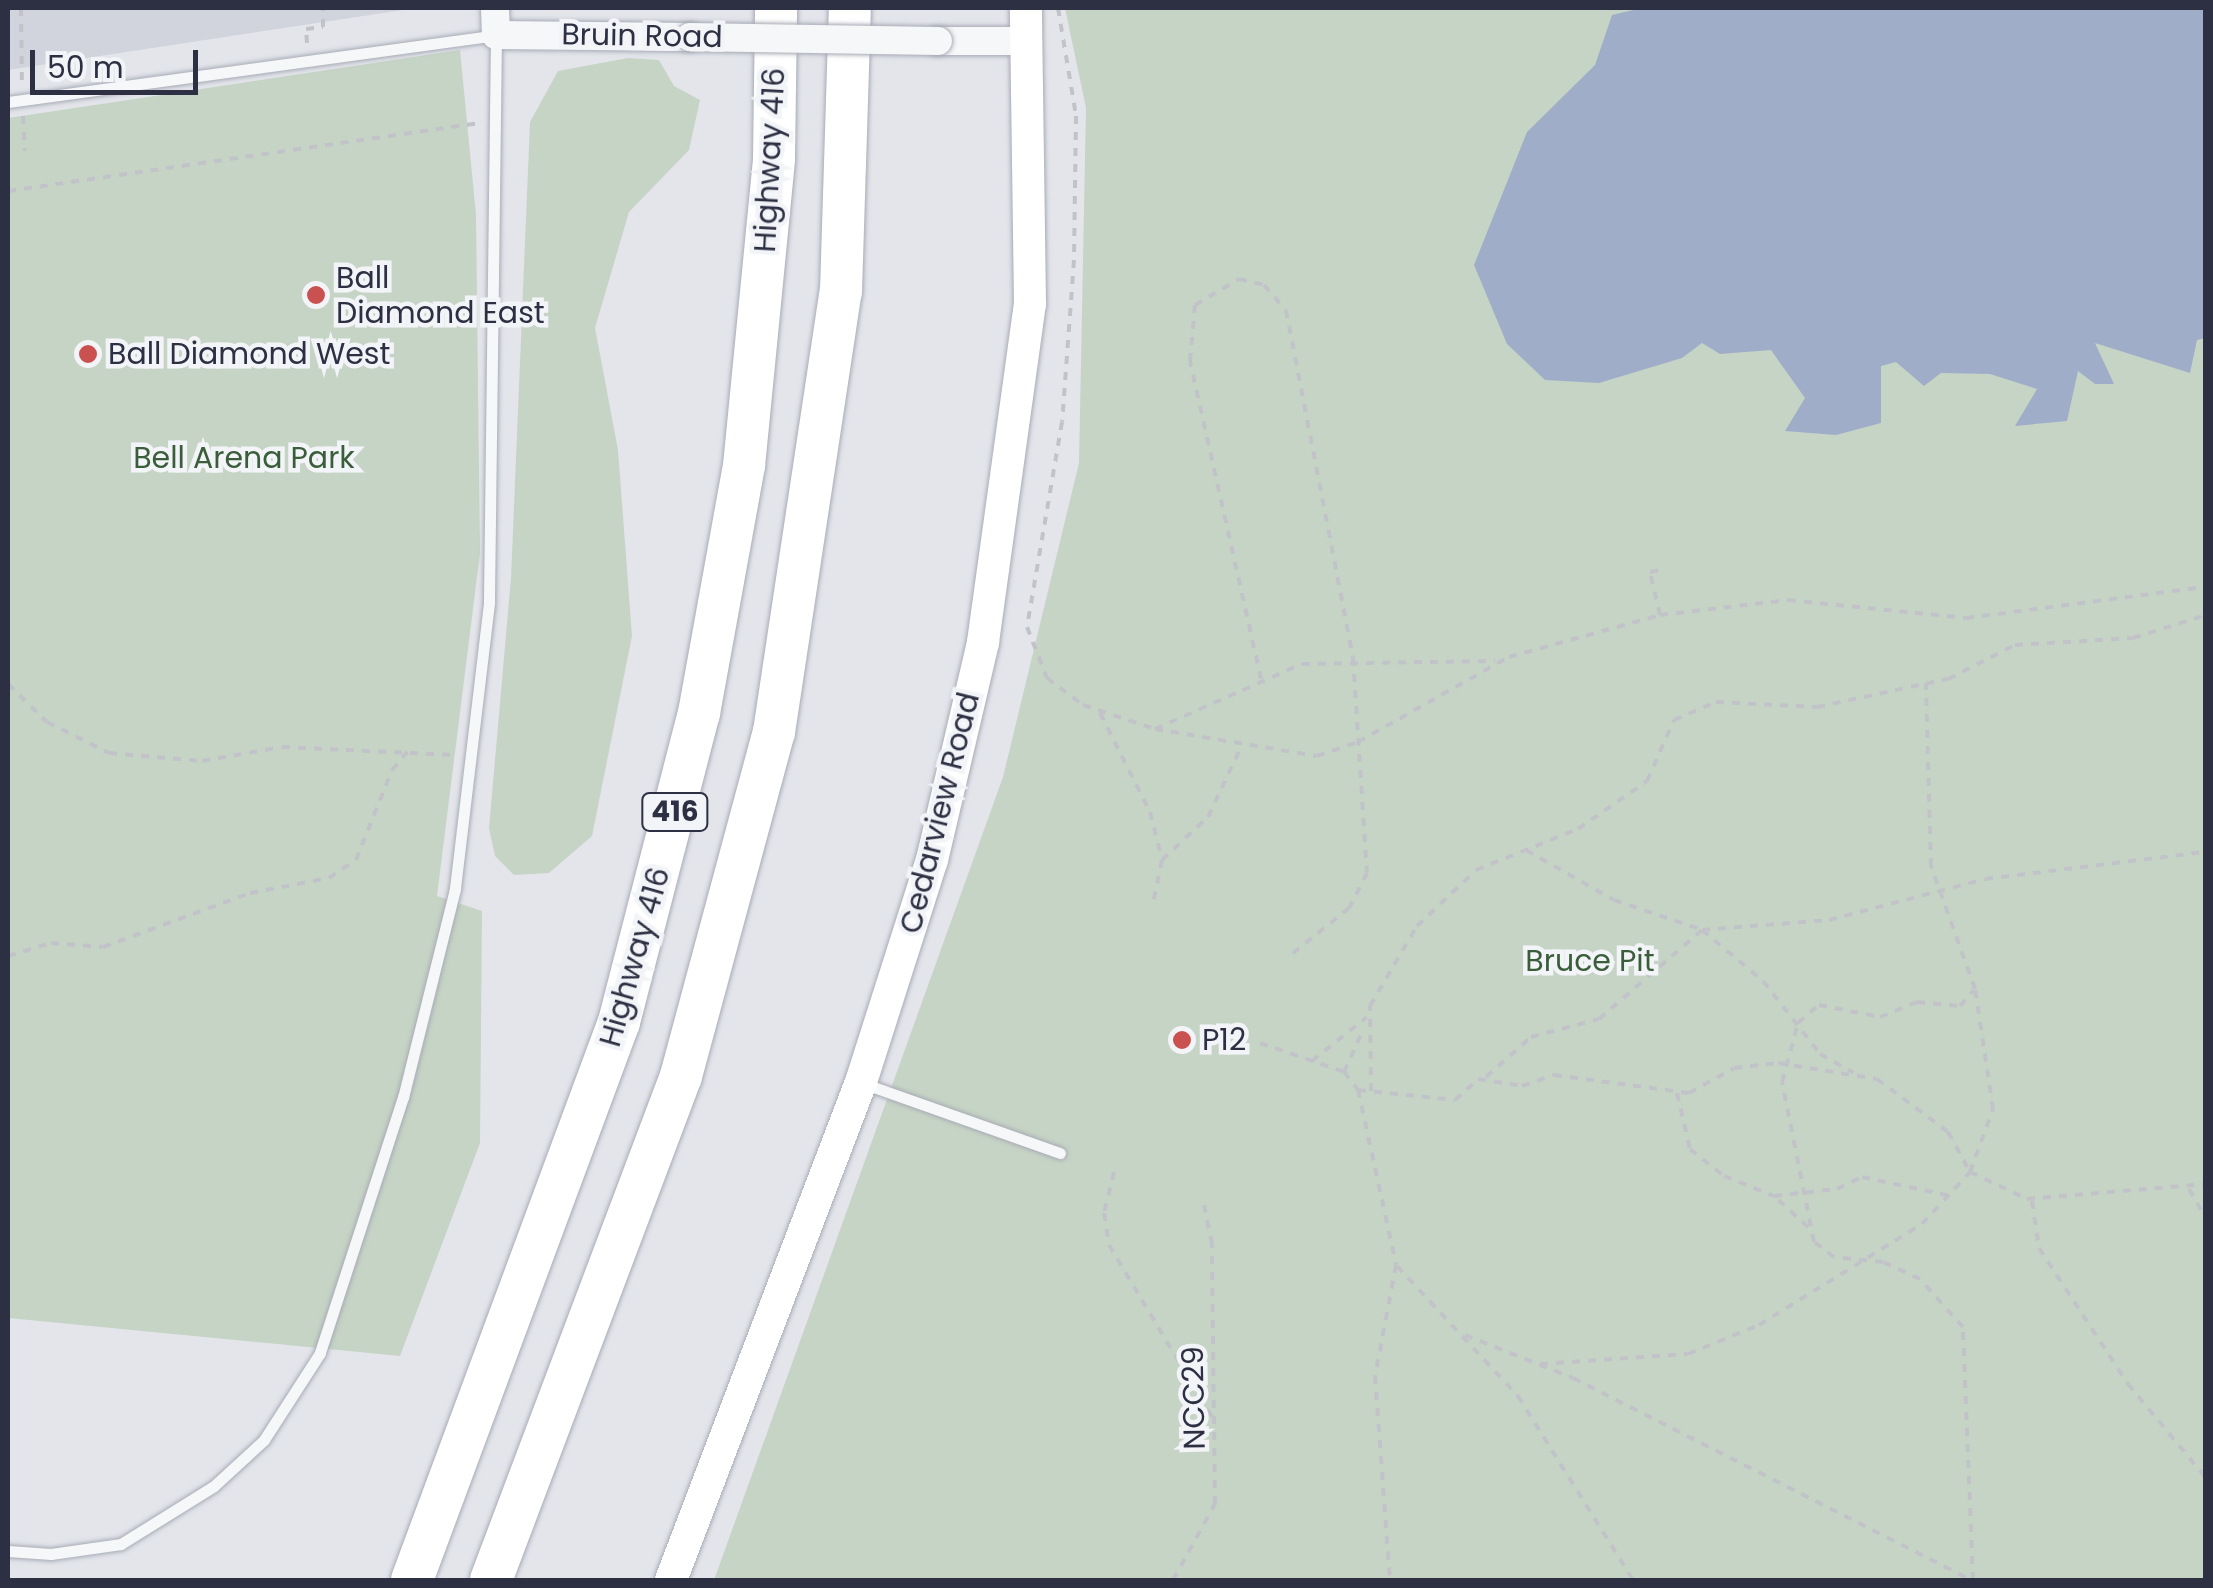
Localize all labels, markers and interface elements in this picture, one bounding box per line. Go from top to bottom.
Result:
street label: Bruin Road [561,17,723,55]
scale bar [35,30,202,92]
text: 50 m [47,46,124,89]
street label: Highway 416 [747,67,793,253]
place label: Ball Diamond East [336,260,545,330]
marker: Ball Diamond East [305,284,327,306]
place label: Ball Diamond West [108,336,390,372]
marker: Ball Diamond West [77,343,99,365]
park label: Bell Arena Park [133,440,355,476]
street label: Cedarview Road [893,689,987,937]
road number: 416 [640,789,710,835]
street label: Highway 416 [592,863,678,1051]
park label: Bruce Pit [1525,943,1655,979]
place label: P12 [1202,1022,1246,1058]
marker: P12 [1171,1029,1193,1051]
street label: NCC29 [1175,1346,1213,1450]

